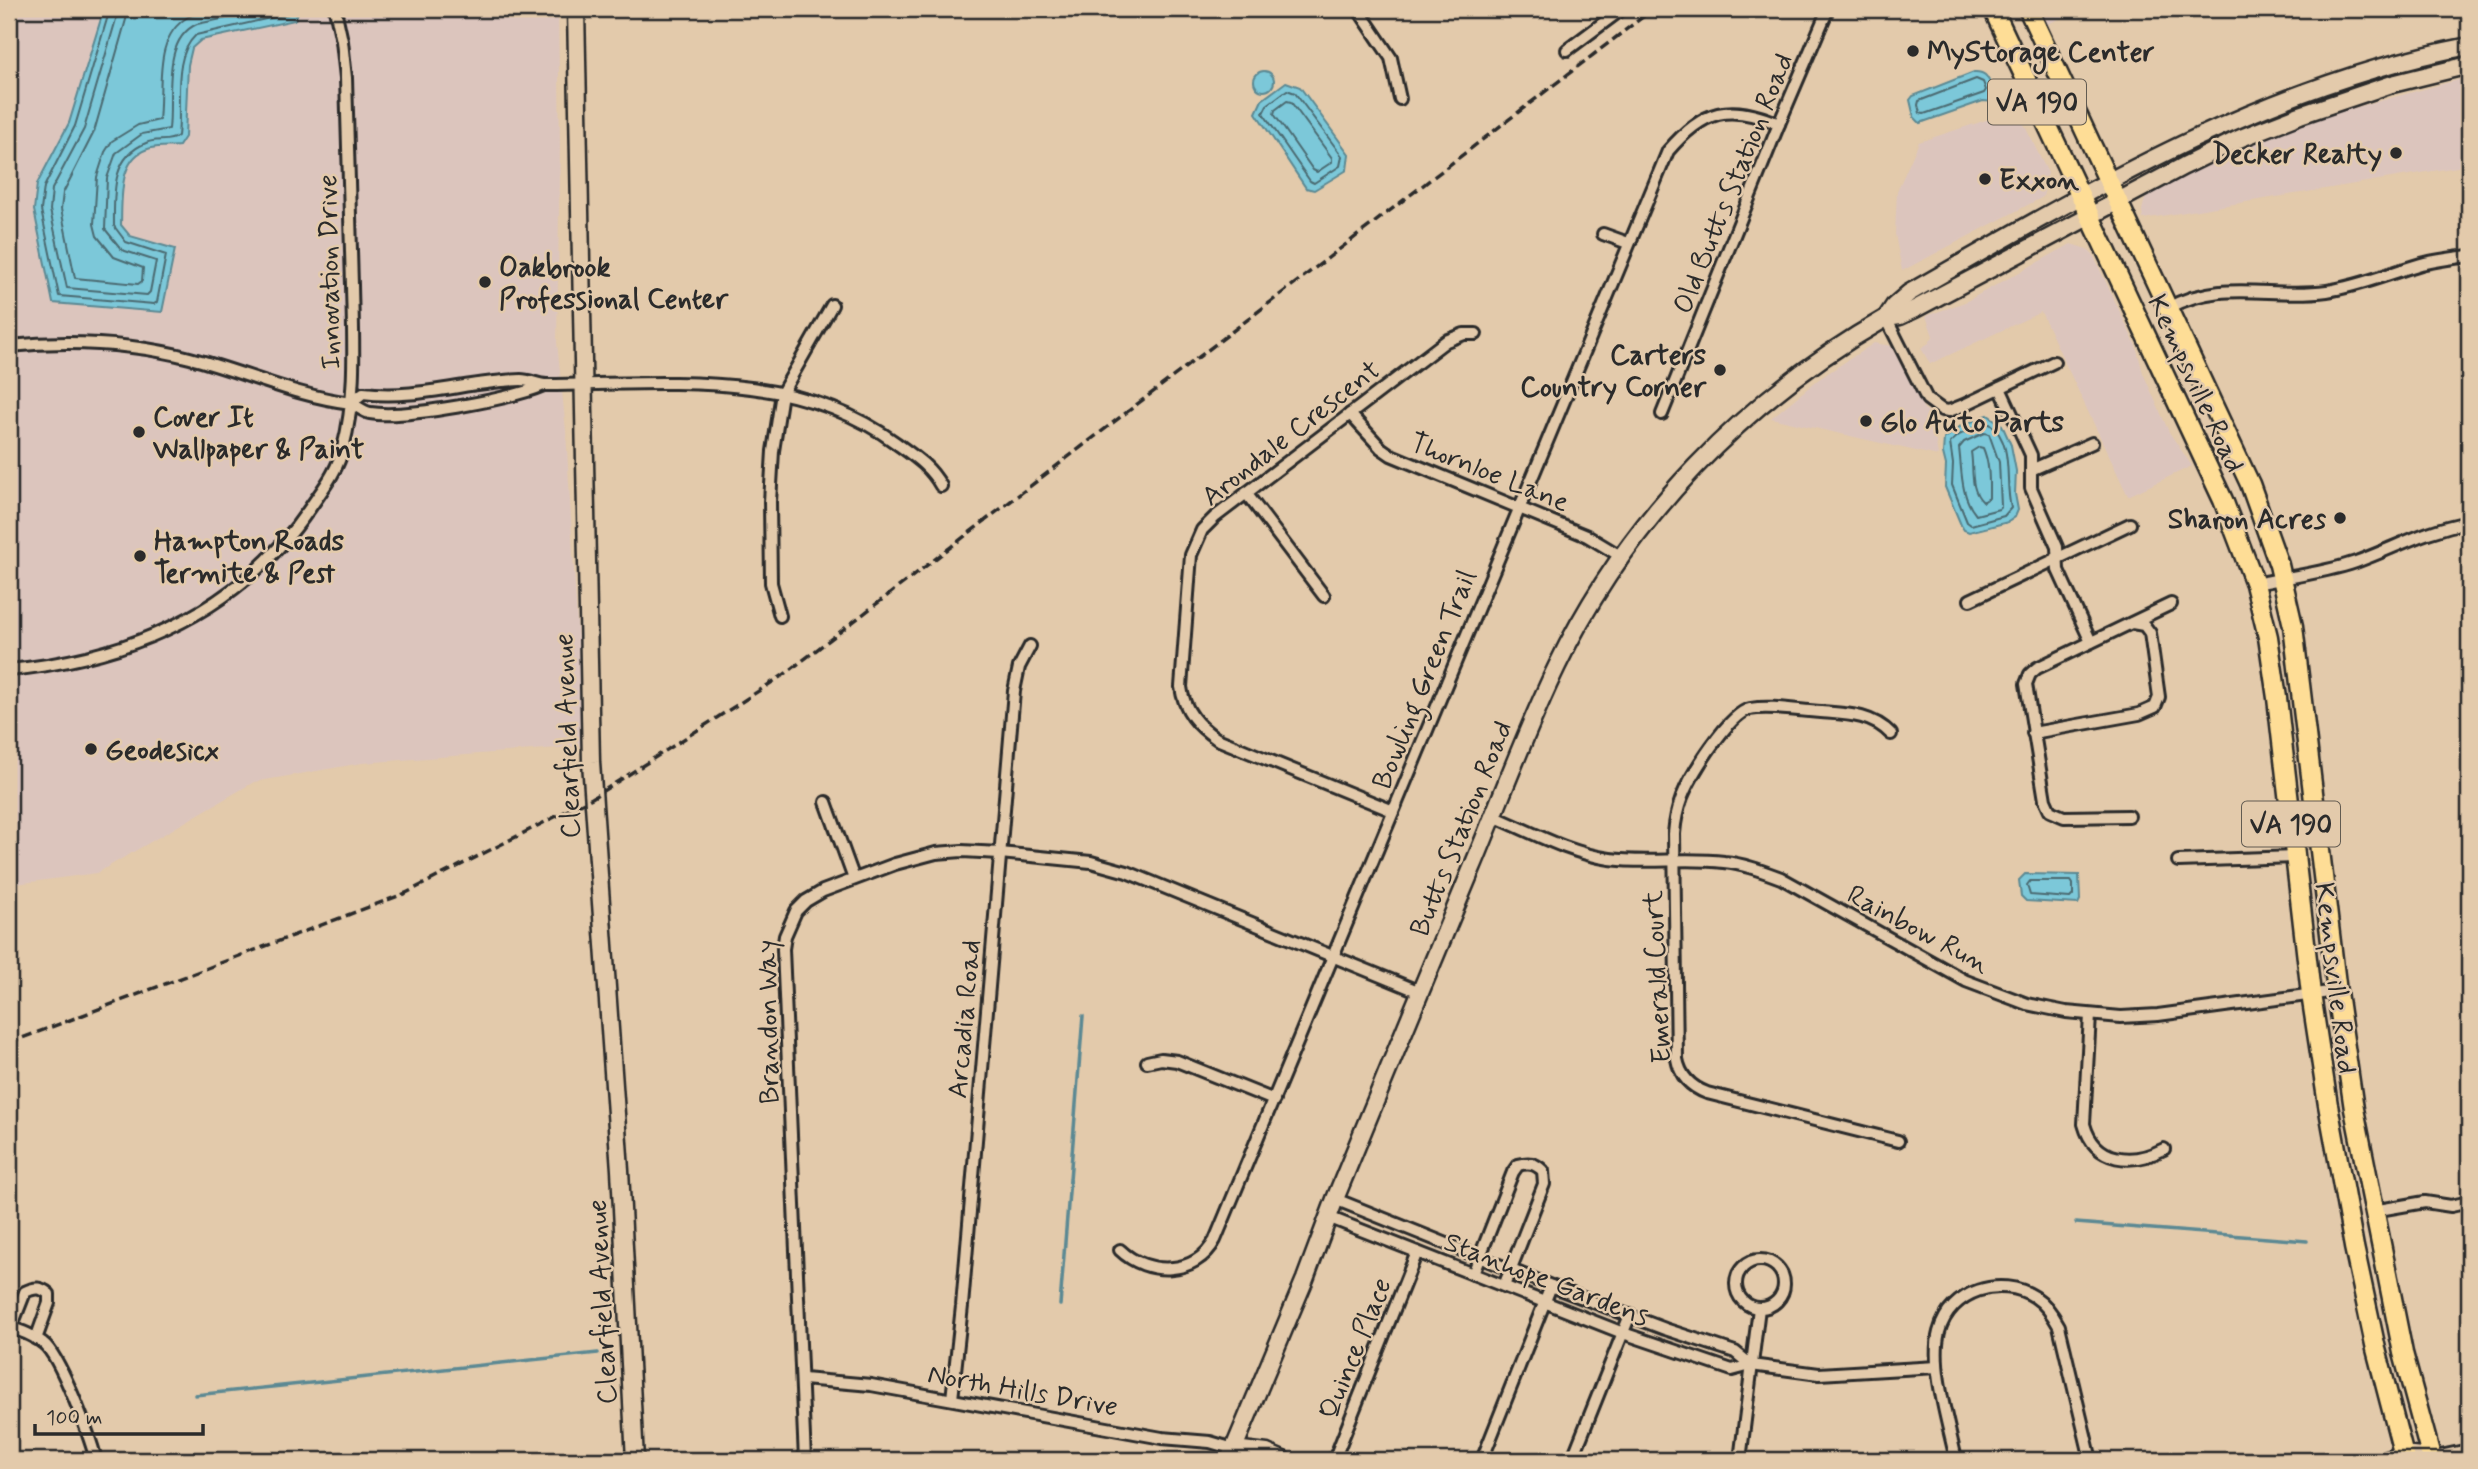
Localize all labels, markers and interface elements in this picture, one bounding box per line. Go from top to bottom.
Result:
place label: MyStorage Center [1927,35,2155,75]
marker: MyStorage Center [1905,43,1921,59]
street label: Old Butts Station Road [1665,48,1803,320]
road number: VA 190 [1988,80,2086,124]
place label: Decker Realty [2212,137,2382,174]
marker: Decker Realty [2388,145,2404,161]
place label: Exxon [1999,163,2080,200]
marker: Exxon [1977,171,1993,187]
street label: Innovation Drive [310,174,351,370]
place label: Oakbrook Professional Center [499,250,729,319]
marker: Oakbrook Professional Center [477,274,493,290]
street label: Kempsville Road [2137,289,2252,479]
place label: Carters Country Corner [1520,338,1707,407]
street label: Arondale Crescent [1194,352,1389,516]
marker: Carters Country Corner [1712,362,1728,378]
place label: Cover It Wallpaper & Paint [153,400,364,469]
place label: Glo Auto Parts [1880,405,2065,442]
marker: Glo Auto Parts [1858,413,1874,429]
marker: Cover It Wallpaper & Paint [131,424,147,440]
street label: Thornloe Lane [1404,425,1574,522]
place label: Sharon Acres [2168,502,2327,539]
marker: Sharon Acres [2332,510,2348,526]
place label: Hampton Roads Termite & Pest [154,524,345,593]
marker: Hampton Roads Termite & Pest [132,548,148,564]
street label: Bowling Green Trail [1364,565,1489,796]
street label: Clearfield Avenue [546,633,591,839]
street label: Butts Station Road [1402,716,1522,942]
place label: Geodesicx [105,733,219,770]
marker: Geodesicx [83,741,99,757]
road number: VA 190 [2242,802,2340,846]
street label: Rainbow Run [1840,877,1996,983]
street label: Kempsville Road [2304,880,2365,1076]
street label: Emerald Court [1635,889,1682,1064]
street label: Arcadia Road [940,938,991,1100]
street label: Brandon Way [750,939,789,1104]
street label: Clearfield Avenue [580,1198,627,1405]
street label: Stanhope Gardens [1438,1224,1654,1336]
street label: Quince Place [1311,1273,1402,1425]
street label: North Hills Drive [924,1357,1121,1426]
scale bar [35,1392,203,1436]
text: 100 m [46,1404,102,1432]

